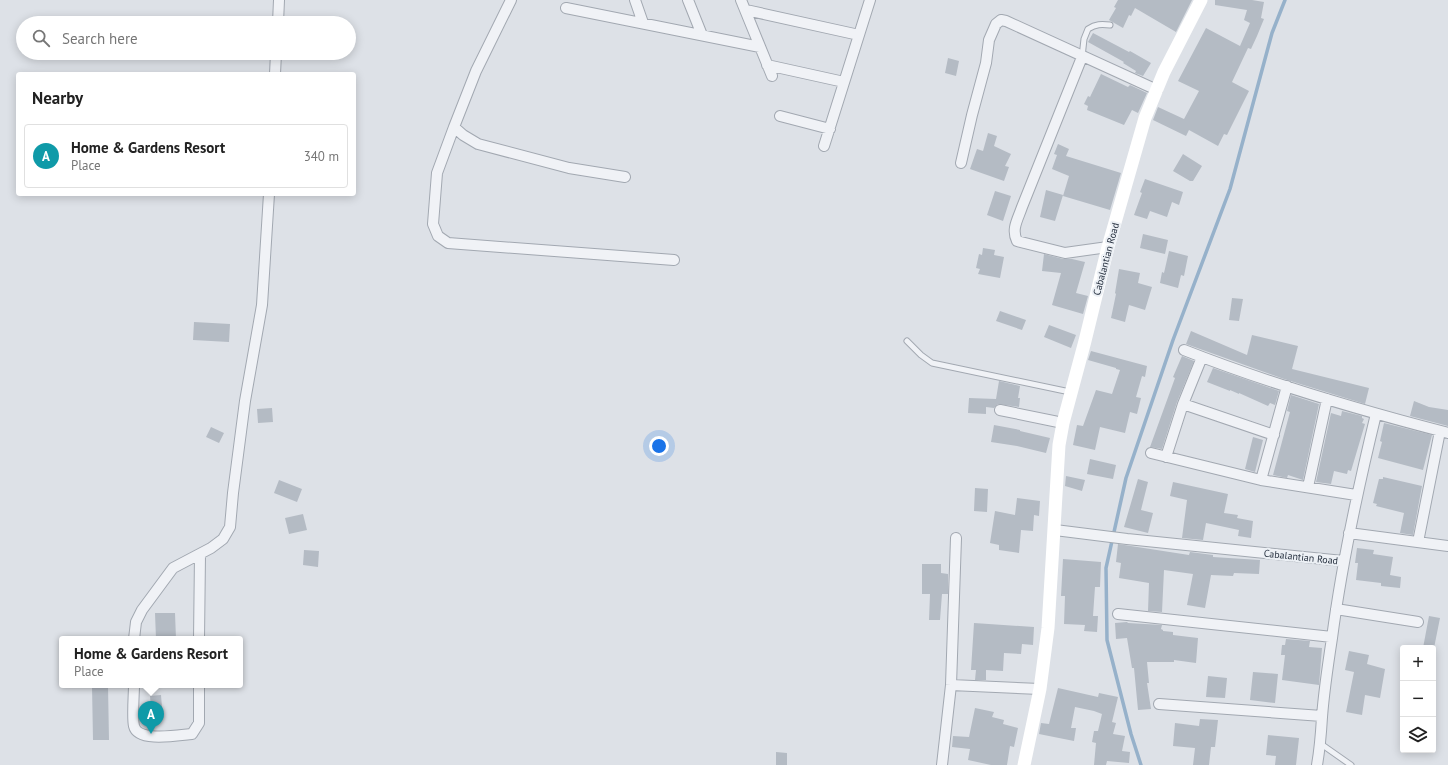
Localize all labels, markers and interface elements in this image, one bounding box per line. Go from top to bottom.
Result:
search box [16,16,356,60]
icon: search [30,27,52,49]
text: Search here [62,29,138,48]
text: Nearby [32,87,83,109]
text: Home & Gardens Resort [71,138,225,157]
text: A [42,148,50,165]
text: 340 m [304,148,339,165]
text: Place [71,157,101,174]
street label: Cabalantian Road [1090,221,1122,297]
your location [649,436,669,456]
street label: Cabalantian Road [1263,547,1339,567]
popup [59,636,243,688]
text: Home & Gardens Resort [74,644,228,663]
map controls [1400,645,1436,753]
button: + [1400,645,1436,681]
text: Place [74,663,104,680]
button: − [1400,681,1436,717]
pin: A [138,701,164,734]
button: layers [1400,717,1436,753]

